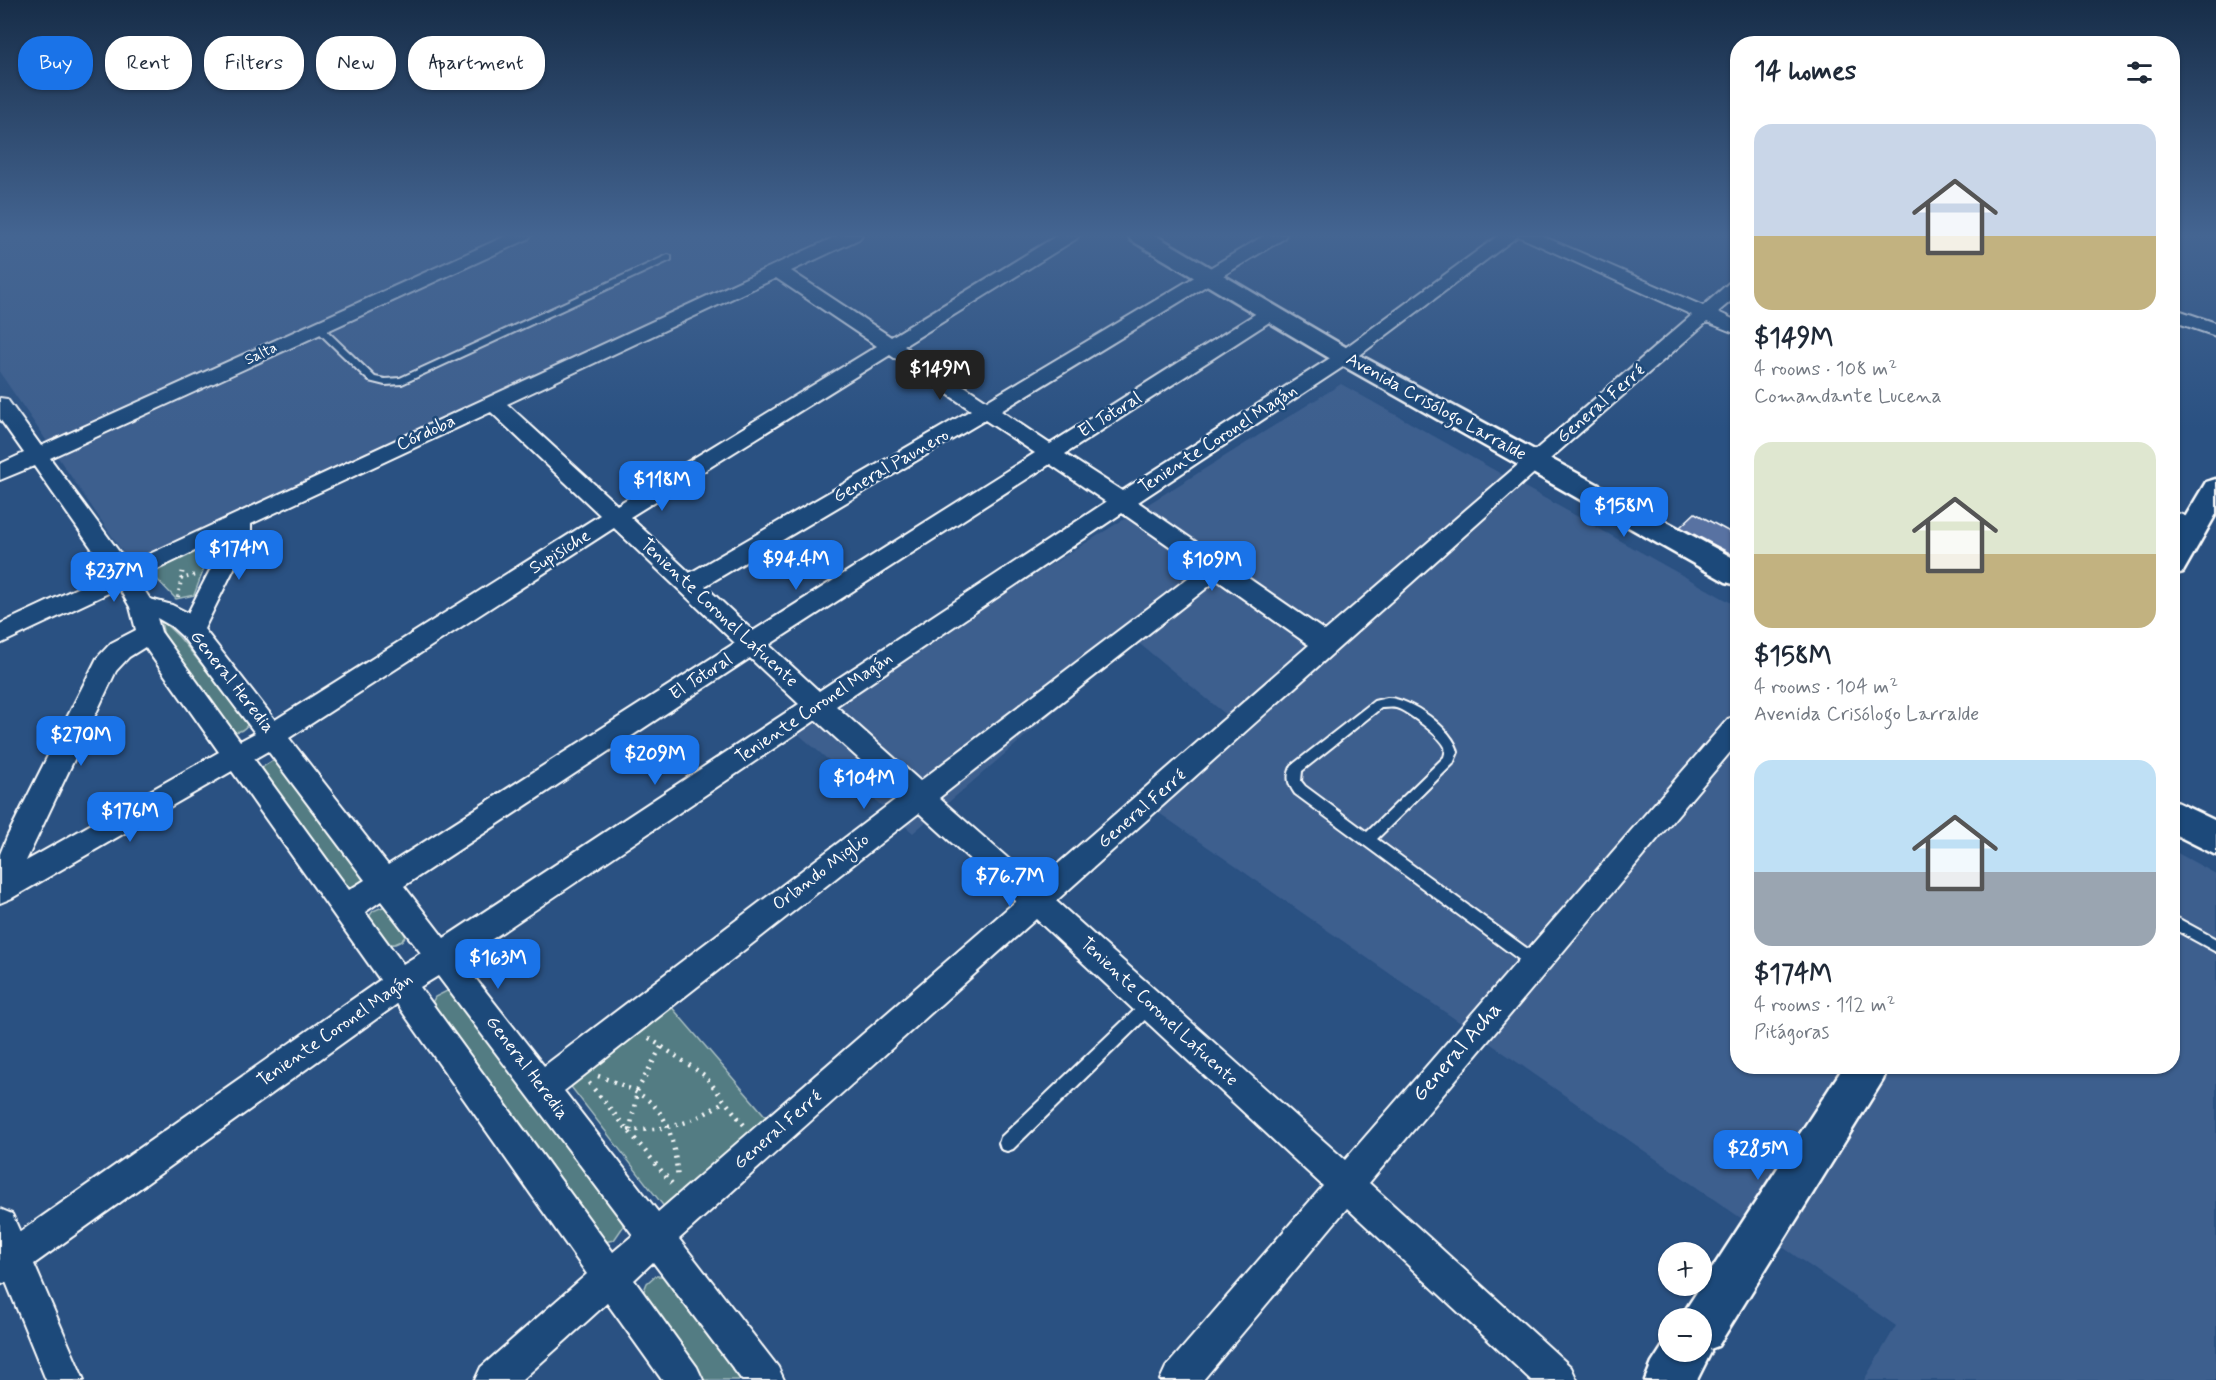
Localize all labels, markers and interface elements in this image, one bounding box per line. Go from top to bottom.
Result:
chip: Buy [18,36,93,90]
chip: Rent [105,36,192,90]
chip: Filters [204,36,304,90]
chip: New [316,36,396,90]
chip: Apartment [408,36,545,90]
text: 14 homes [1754,55,1856,89]
icon: filters [2123,56,2156,89]
icon: home [1901,163,2009,271]
text: $149M [1754,322,1833,356]
street label: Salta [241,338,281,370]
street label: Avenida Crisólogo Larralde [1341,347,1531,468]
pin: $149M [898,350,982,401]
text: $149M [910,356,970,383]
text: 4 rooms · 108 m² [1754,356,1897,383]
street label: General Ferré [1552,359,1650,449]
street label: Teniente Coronel Magán [1134,379,1302,499]
text: Comandante Lucena [1754,383,1942,410]
street label: El Totoral [1074,386,1146,444]
street label: Córdoba [393,409,459,457]
street label: General Paunero [829,423,953,509]
pin: $118M [620,461,704,512]
text: $118M [633,467,691,494]
icon: home [1901,481,2009,589]
pin: $158M [1582,487,1666,538]
text: $158M [1594,493,1654,520]
street label: Supisiche [525,524,595,580]
pin: $174M [197,530,281,581]
street label: Teniente Coronel Lafuente [635,533,803,693]
text: $174M [209,536,269,563]
pin: $94.4M [747,540,845,591]
pin: $109M [1170,541,1254,592]
text: $94.4M [762,546,830,573]
text: $109M [1182,547,1242,574]
pin: $237M [72,552,156,603]
text: $237M [85,558,143,585]
street label: General Heredia [184,626,280,738]
text: $158M [1754,640,1832,674]
street label: Teniente Coronel Magán [731,646,897,770]
street label: El Totoral [665,648,737,706]
text: 4 rooms · 104 m² [1754,674,1898,701]
text: Avenida Crisólogo Larralde [1754,701,1979,728]
pin: $270M [39,716,123,767]
text: $270M [50,722,112,749]
pin: $209M [613,735,697,786]
text: $209M [624,741,686,768]
pin: $104M [822,759,906,810]
street label: General Ferré [1093,764,1191,854]
text: $104M [833,765,895,792]
pin: $176M [88,792,172,843]
text: $176M [101,798,159,825]
icon: home [1901,799,2009,907]
street label: Orlando Miglio [768,828,875,917]
pin: $76.7M [961,857,1059,908]
text: $76.7M [976,863,1044,890]
street label: Teniente Coronel Lafuente [1075,932,1243,1092]
pin: $163M [456,939,540,990]
text: $163M [469,945,527,972]
text: $174M [1754,958,1832,992]
street label: Teniente Coronel Magán [252,967,418,1093]
text: 4 rooms · 112 m² [1754,992,1895,1019]
street label: General Acha [1406,996,1508,1108]
street label: General Heredia [480,1011,574,1125]
text: Pitágoras [1754,1019,1829,1046]
street label: General Ferré [729,1085,827,1175]
pin: $285M [1716,1130,1800,1181]
text: $285M [1727,1136,1789,1163]
map controls [1658,1242,1712,1362]
button: + [1658,1242,1712,1296]
button: − [1658,1308,1712,1362]

